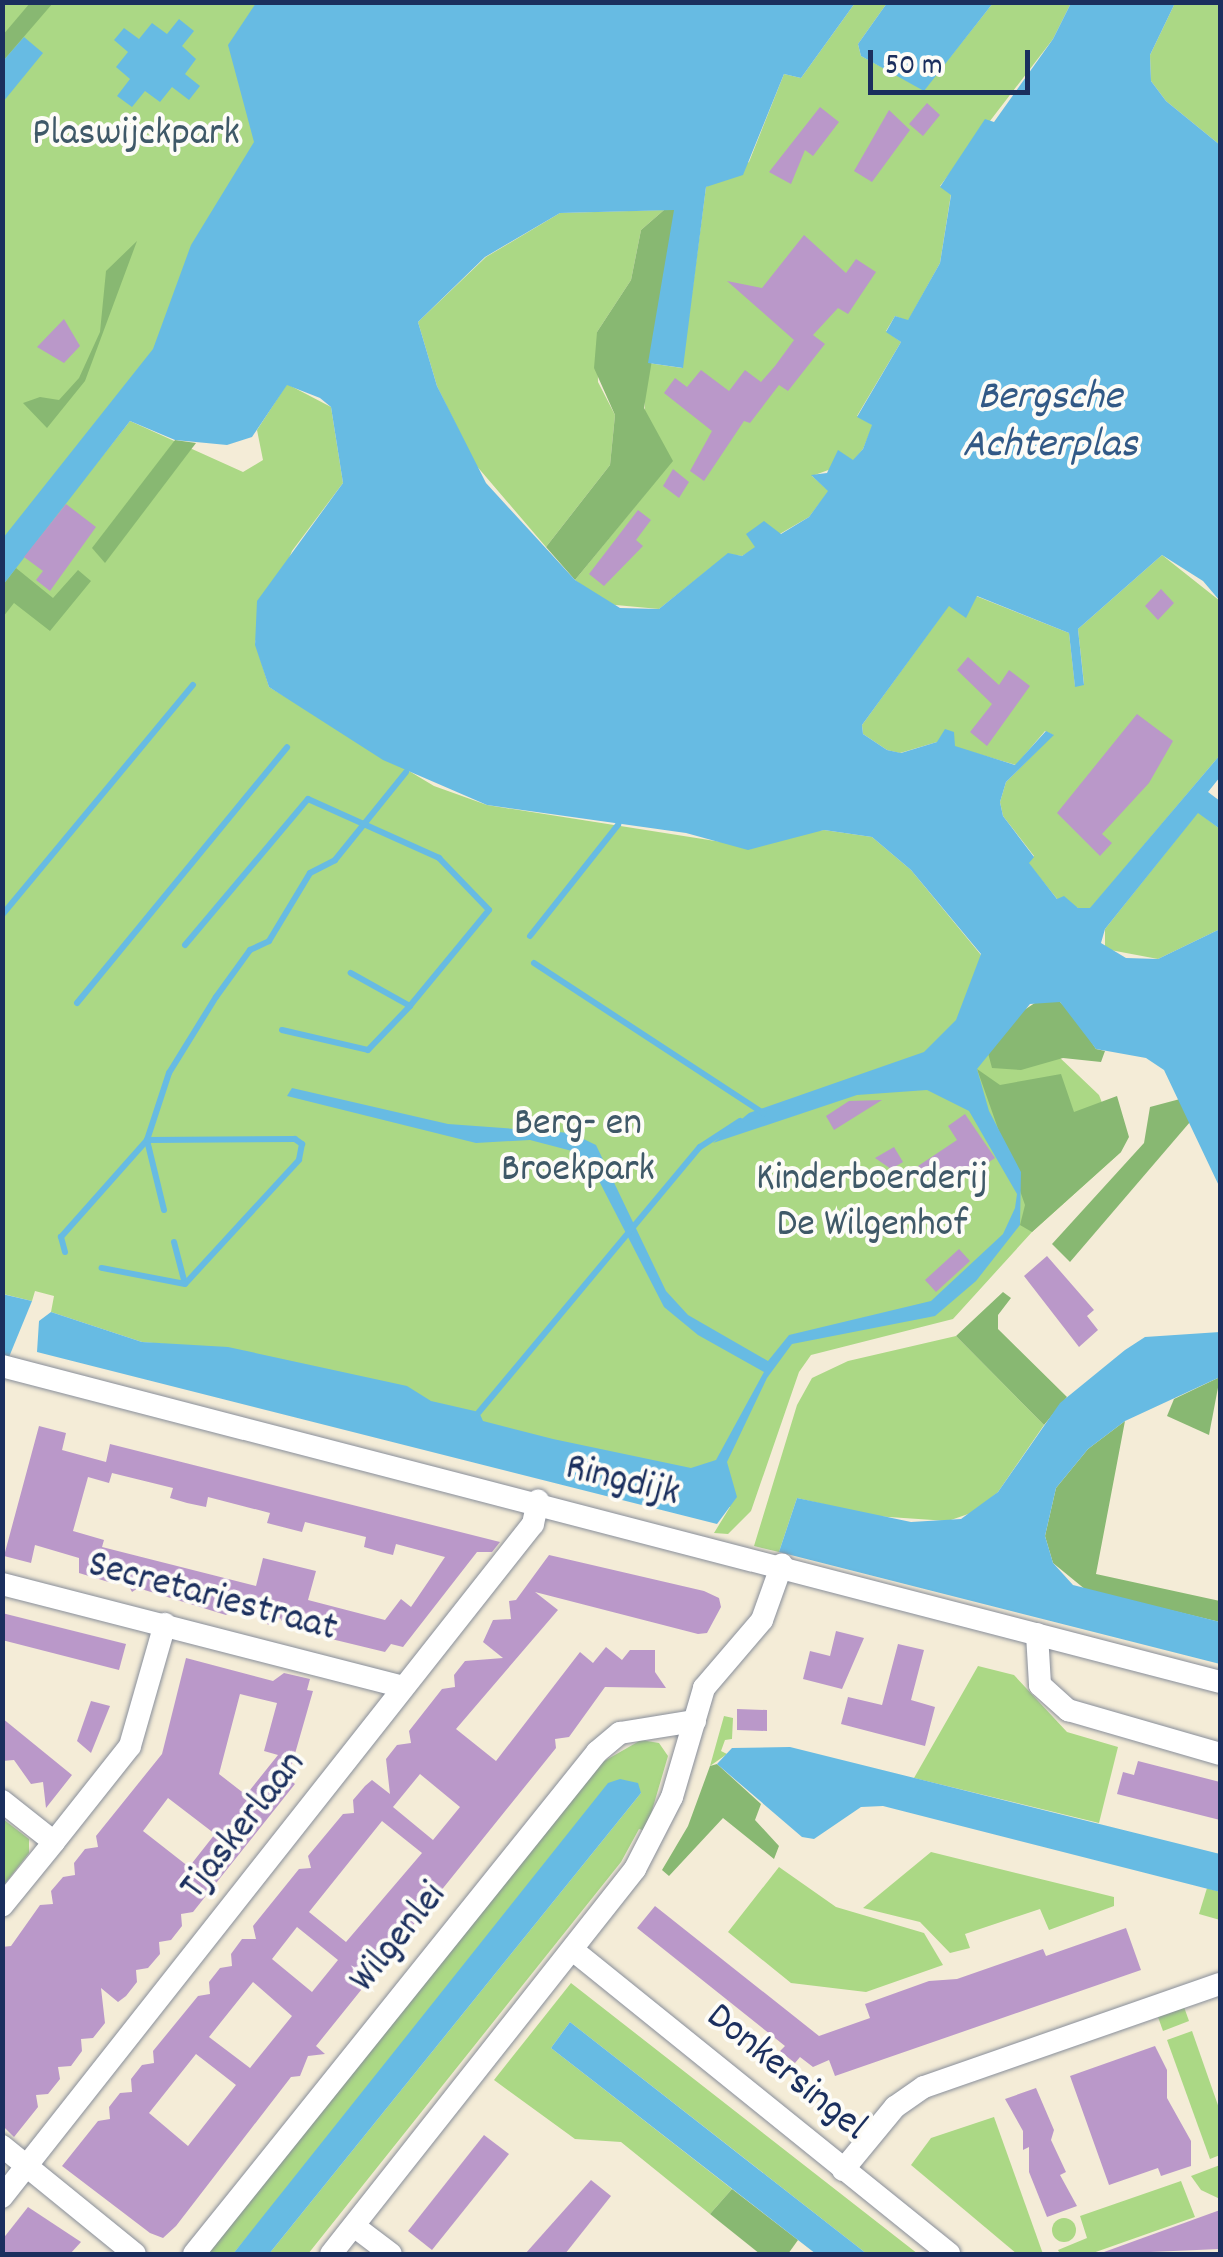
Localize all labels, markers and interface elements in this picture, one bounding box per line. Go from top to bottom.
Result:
scale bar [873,30,1036,92]
text: 50 m [885,46,943,89]
park label: Plaswijckpark [32,112,240,160]
water label: Bergsche Achterplas [962,374,1138,472]
park label: Berg- en Broekpark [501,1102,655,1196]
park label: Kinderboerderij De Wilgenhof [756,1157,988,1251]
street label: Ringdijk [560,1446,684,1520]
street label: Secretariestraat [82,1543,342,1655]
street label: Tjaskerlaan [172,1743,318,1911]
street label: Wilgenlei [341,1874,459,2004]
street label: Donkersingel [695,1995,875,2153]

